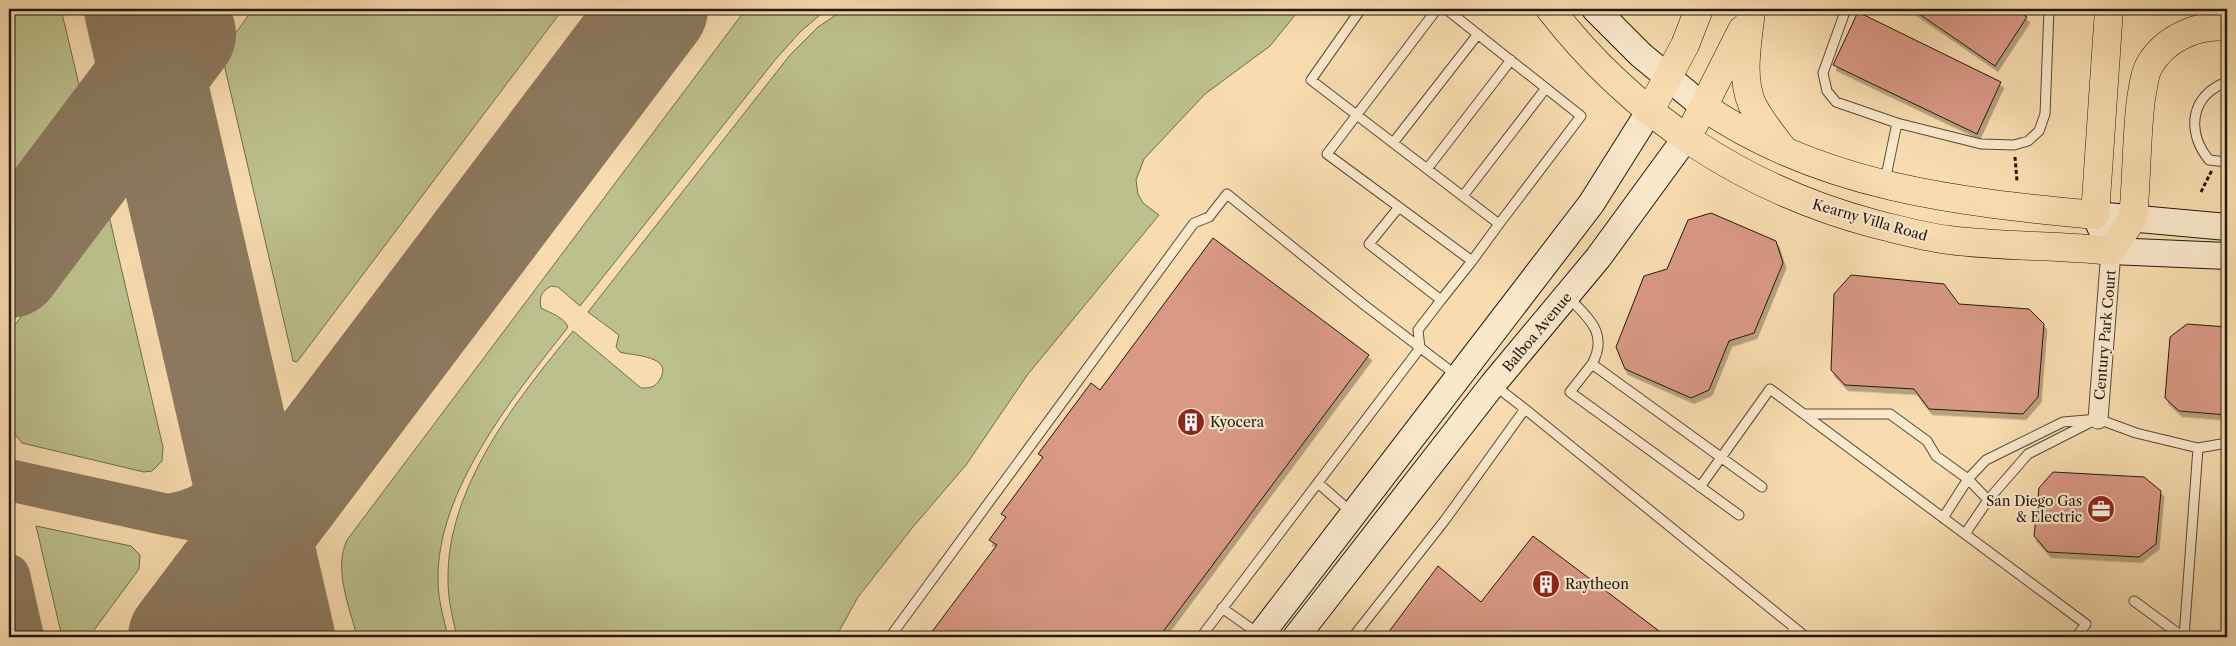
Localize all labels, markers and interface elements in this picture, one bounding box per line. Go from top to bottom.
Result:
street label: Kearny Villa Road [1810,195,1930,245]
street label: Century Park Court [2090,269,2120,401]
street label: Balboa Avenue [1498,288,1576,376]
building icon: Kyocera [1176,407,1206,437]
place label: Kyocera [1210,413,1265,431]
place label: San Diego Gas & Electric [1986,492,2082,526]
office icon: San Diego Gas & Electric [2086,494,2116,524]
building icon: Raytheon [1531,569,1561,599]
place label: Raytheon [1565,575,1629,593]

